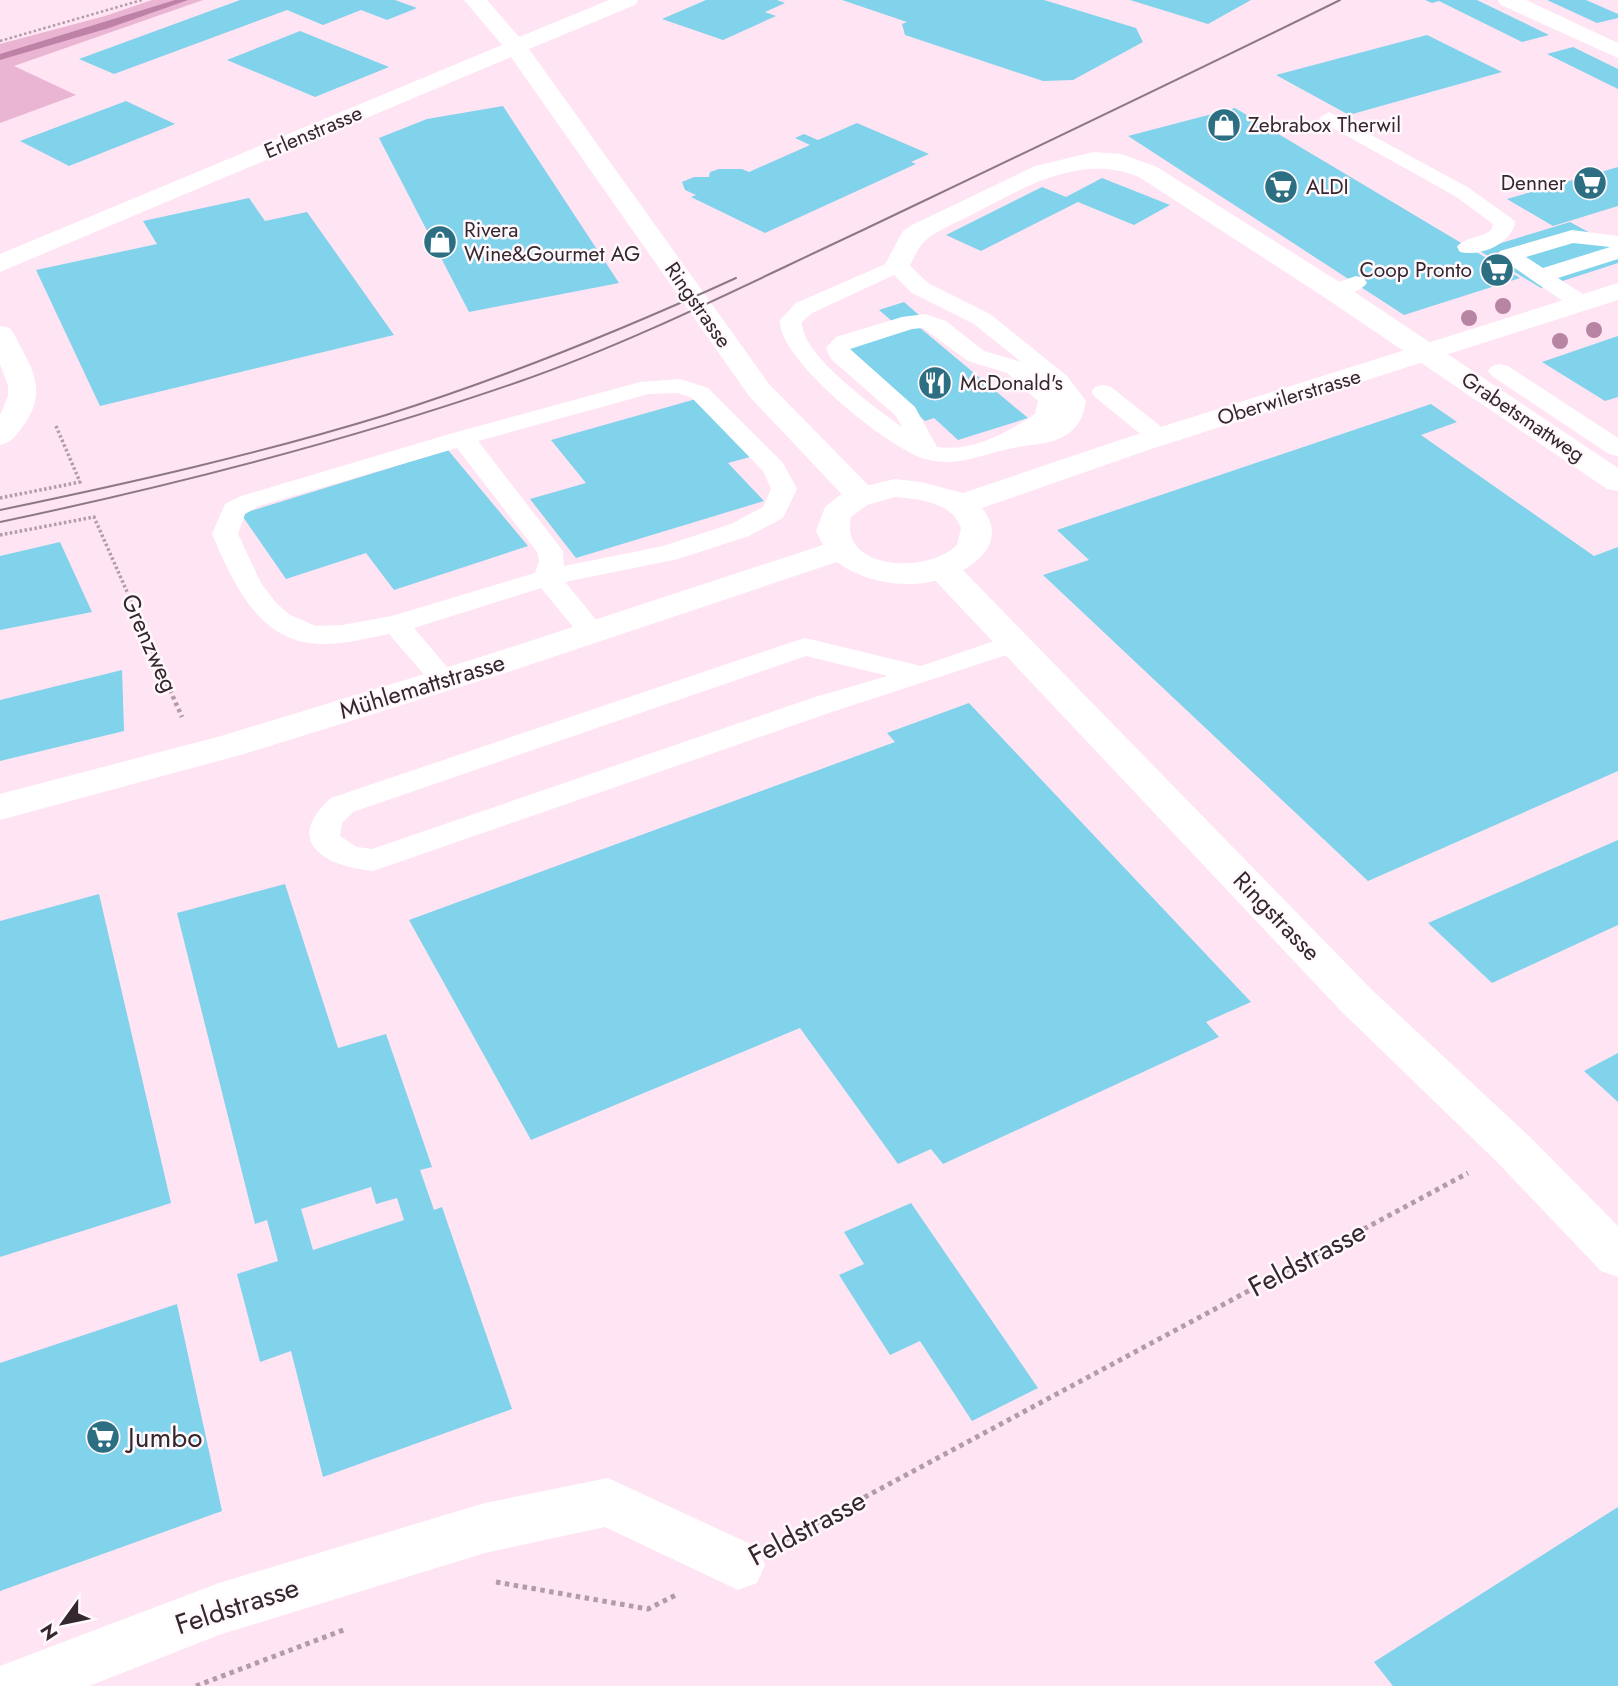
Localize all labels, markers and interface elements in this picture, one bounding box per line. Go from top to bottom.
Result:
street label: Erlenstrasse [259,98,367,166]
shop icon: Zebrabox Therwil [1205,106,1243,144]
place label: Zebrabox Therwil [1248,110,1401,140]
supermarket icon: Denner [1571,164,1609,202]
supermarket icon: ALDI [1262,168,1300,206]
place label: Denner [1501,168,1567,198]
place label: ALDI [1306,172,1349,202]
place label: Rivera Wine&Gourmet AG [464,215,640,269]
shop icon: Rivera Wine&Gourmet AG [421,223,459,261]
supermarket icon: Coop Pronto [1478,251,1516,289]
place label: Coop Pronto [1359,255,1472,285]
street label: Ringstrasse [657,256,739,354]
street label: Oberwilerstrasse [1214,361,1364,433]
restaurant icon: McDonald's [916,364,954,402]
street label: Grabetsmattweg [1455,365,1591,469]
place label: McDonald's [960,368,1063,398]
street label: Grenzweg [113,588,187,698]
street label: Mühlemattstrasse [335,644,509,728]
street label: Ringstrasse [1225,863,1329,969]
street label: Feldstrasse [1241,1211,1373,1307]
place label: Jumbo [124,1417,203,1458]
supermarket icon: Jumbo [84,1418,122,1456]
street label: Feldstrasse [741,1480,873,1576]
street label: Feldstrasse [170,1567,304,1645]
north arrow [28,1588,98,1658]
text: N [34,1618,65,1646]

